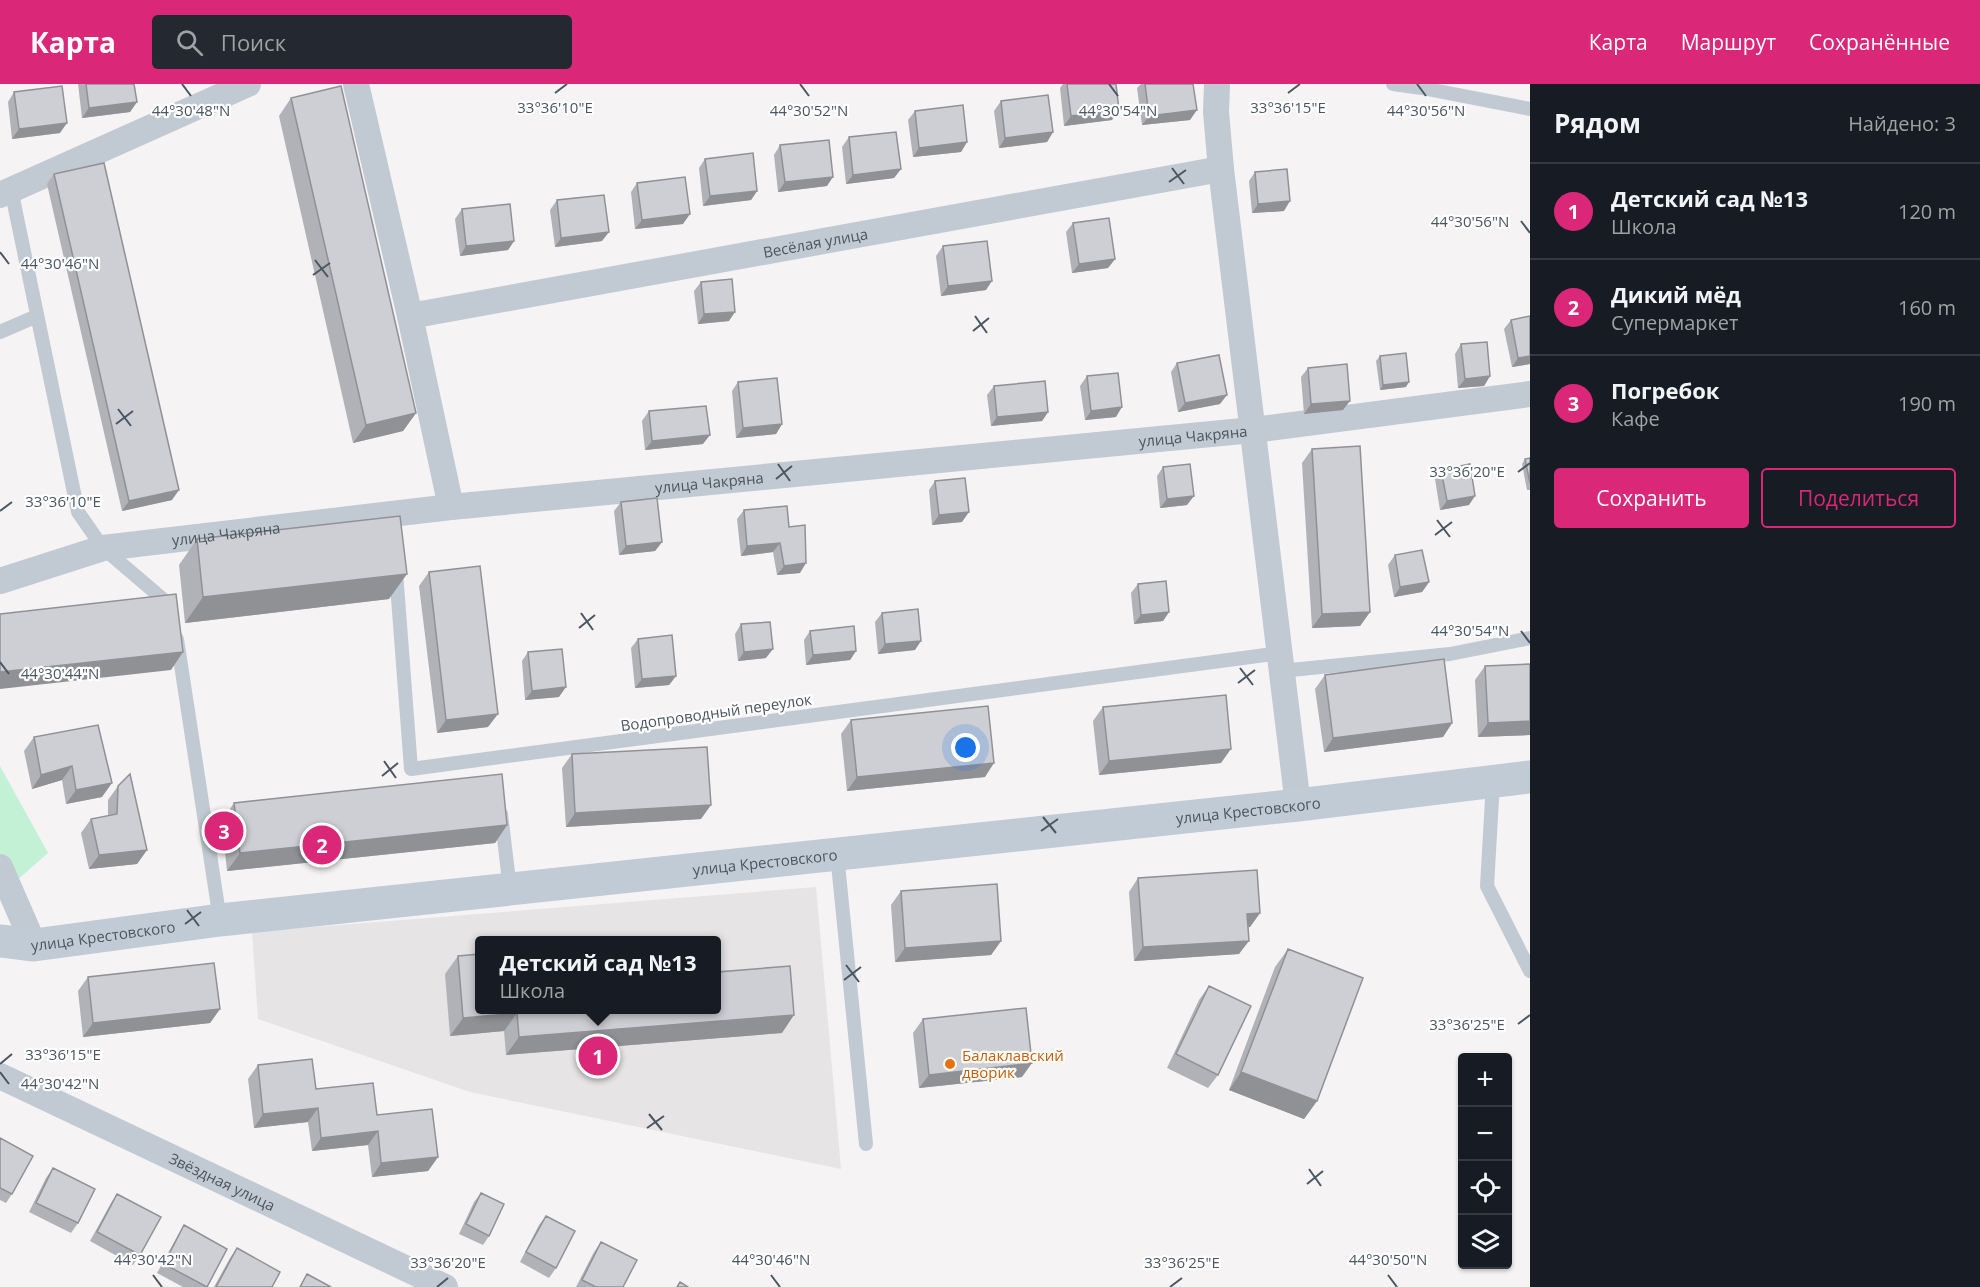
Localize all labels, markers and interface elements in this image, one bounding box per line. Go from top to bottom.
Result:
search box [152,15,572,69]
text: Карта [30,23,116,61]
icon: search [173,26,206,59]
text: Поиск [221,27,286,57]
text: Карта [1589,28,1648,56]
text: Маршрут [1681,28,1776,56]
text: Сохранённые [1809,28,1950,56]
text: 33°36'10"E [517,97,593,117]
text: 33°36'15"E [1250,97,1326,117]
text: 44°30'48"N [152,100,230,120]
text: 44°30'52"N [770,100,848,120]
text: 44°30'54"N [1079,100,1157,120]
text: 44°30'56"N [1387,100,1465,120]
text: Рядом [1554,105,1641,141]
text: Найдено: 3 [1848,110,1956,137]
text: Детский сад №13 [1611,183,1808,213]
text: 1 [1568,198,1579,225]
text: 120 m [1898,198,1956,225]
text: 44°30'56"N [1431,211,1509,231]
text: Школа [1611,213,1677,240]
street label: Весёлая улица [761,223,869,262]
text: 44°30'46"N [21,253,99,273]
text: Дикий мёд [1611,279,1741,309]
text: 2 [1568,294,1579,321]
text: 160 m [1898,294,1956,321]
text: Супермаркет [1611,309,1738,336]
text: Погребок [1611,375,1719,405]
text: 3 [1568,390,1579,417]
text: 190 m [1898,390,1956,417]
text: Кафе [1611,405,1660,432]
street label: улица Чакряна [1138,421,1248,451]
text: 33°36'20"E [1429,461,1505,481]
street label: улица Чакряна [654,467,765,497]
button: Сохранить [1554,468,1749,528]
button: Поделиться [1761,468,1956,528]
text: 33°36'10"E [25,491,101,511]
street label: улица Чакряна [171,517,281,550]
text: 44°30'54"N [1431,620,1509,640]
text: 44°30'44"N [21,663,99,683]
street label: Водопроводный переулок [619,689,813,735]
your location [951,733,980,762]
street label: улица Крестовского [1175,792,1322,828]
pin: 3 [204,808,244,854]
pin: 2 [302,822,342,867]
street label: улица Крестовского [692,844,838,880]
street label: улица Крестовского [30,916,177,955]
popup [475,936,721,1014]
text: Детский сад №13 [499,947,697,977]
text: Школа [499,977,565,1004]
text: 33°36'25"E [1429,1014,1505,1034]
pin: 1 [578,1034,618,1078]
text: 33°36'15"E [25,1044,101,1064]
place label: Балаклавский дворик [962,1045,1064,1082]
map controls [1458,1053,1512,1269]
button: + [1458,1053,1512,1107]
marker: Балаклавский дворик [943,1057,957,1071]
text: 44°30'42"N [21,1073,99,1093]
button: − [1458,1107,1512,1161]
street label: Звёздная улица [166,1148,279,1215]
button: locate [1458,1161,1512,1215]
button: layers [1458,1215,1512,1269]
text: 44°30'42"N [114,1249,192,1269]
text: 44°30'46"N [732,1249,810,1269]
text: 44°30'50"N [1349,1249,1427,1269]
text: 33°36'20"E [410,1252,486,1272]
text: 33°36'25"E [1144,1252,1220,1272]

